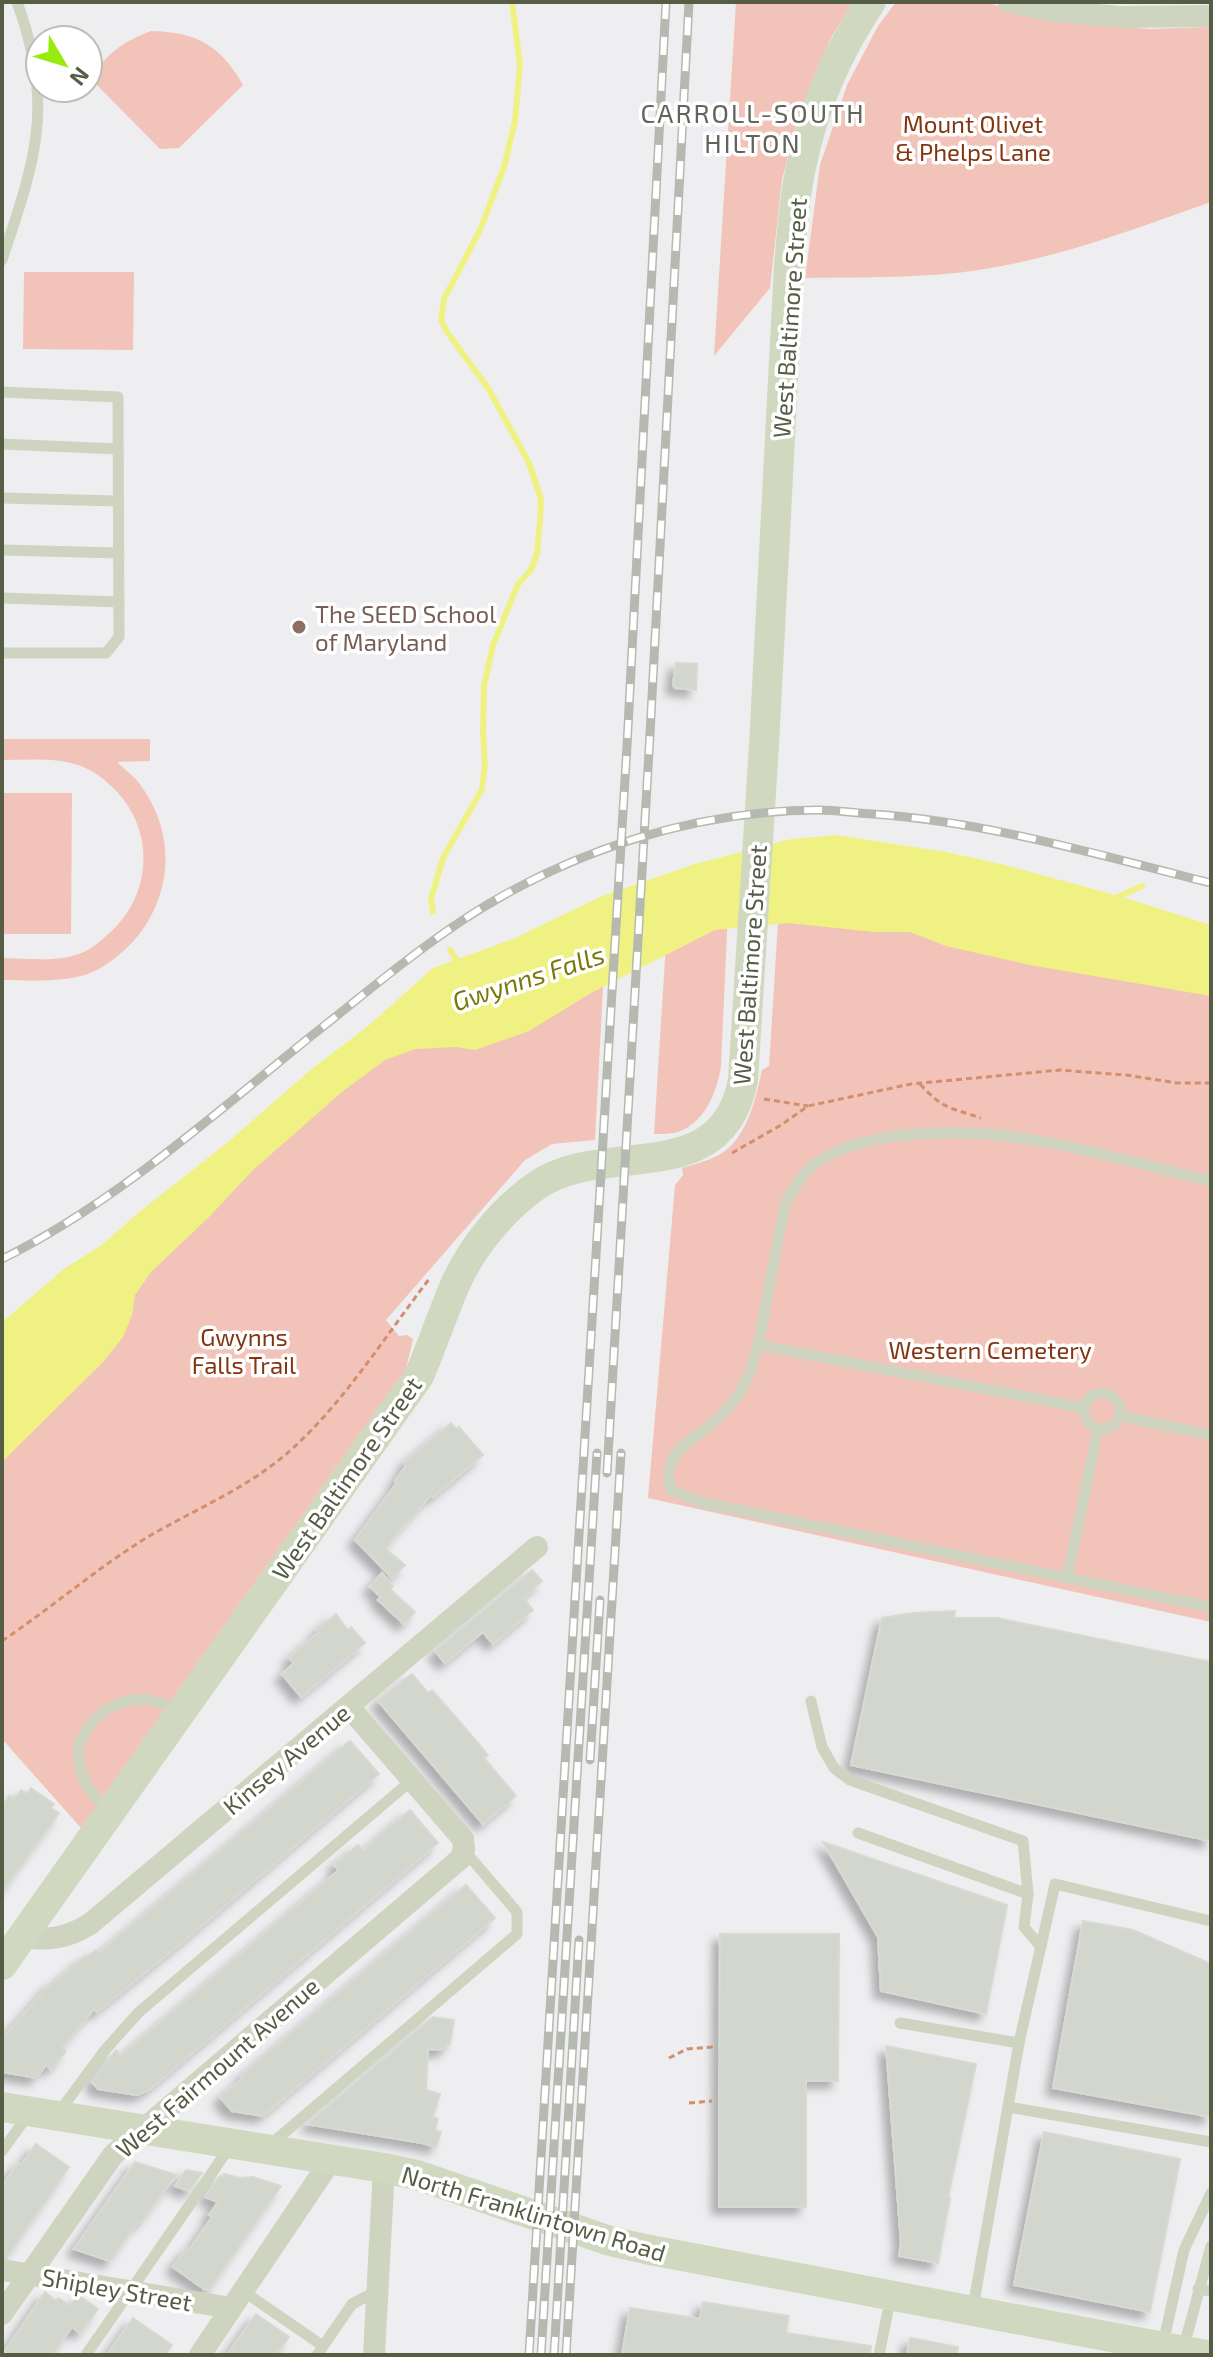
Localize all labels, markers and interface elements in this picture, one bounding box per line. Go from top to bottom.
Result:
north arrow [24,24,104,104]
text: N [65,63,96,91]
district label: CARROLL-SOUTH HILTON [640,97,866,158]
park label: Mount Olivet & Phelps Lane [895,109,1051,166]
street label: West Baltimore Street [766,197,812,439]
place label: The SEED School of Maryland [315,599,496,656]
marker: The SEED School of Maryland [290,618,308,636]
street label: West Baltimore Street [726,844,772,1086]
water label: Gwynns Falls [448,938,608,1017]
park label: Gwynns Falls Trail [192,1322,296,1379]
park label: Western Cemetery [888,1335,1092,1364]
street label: West Baltimore Street [265,1371,427,1585]
street label: Kinsey Avenue [217,1698,355,1820]
street label: West Fairmount Avenue [110,1971,324,2163]
street label: North Franklintown Road [399,2159,669,2267]
street label: Shipley Street [40,2262,194,2316]

